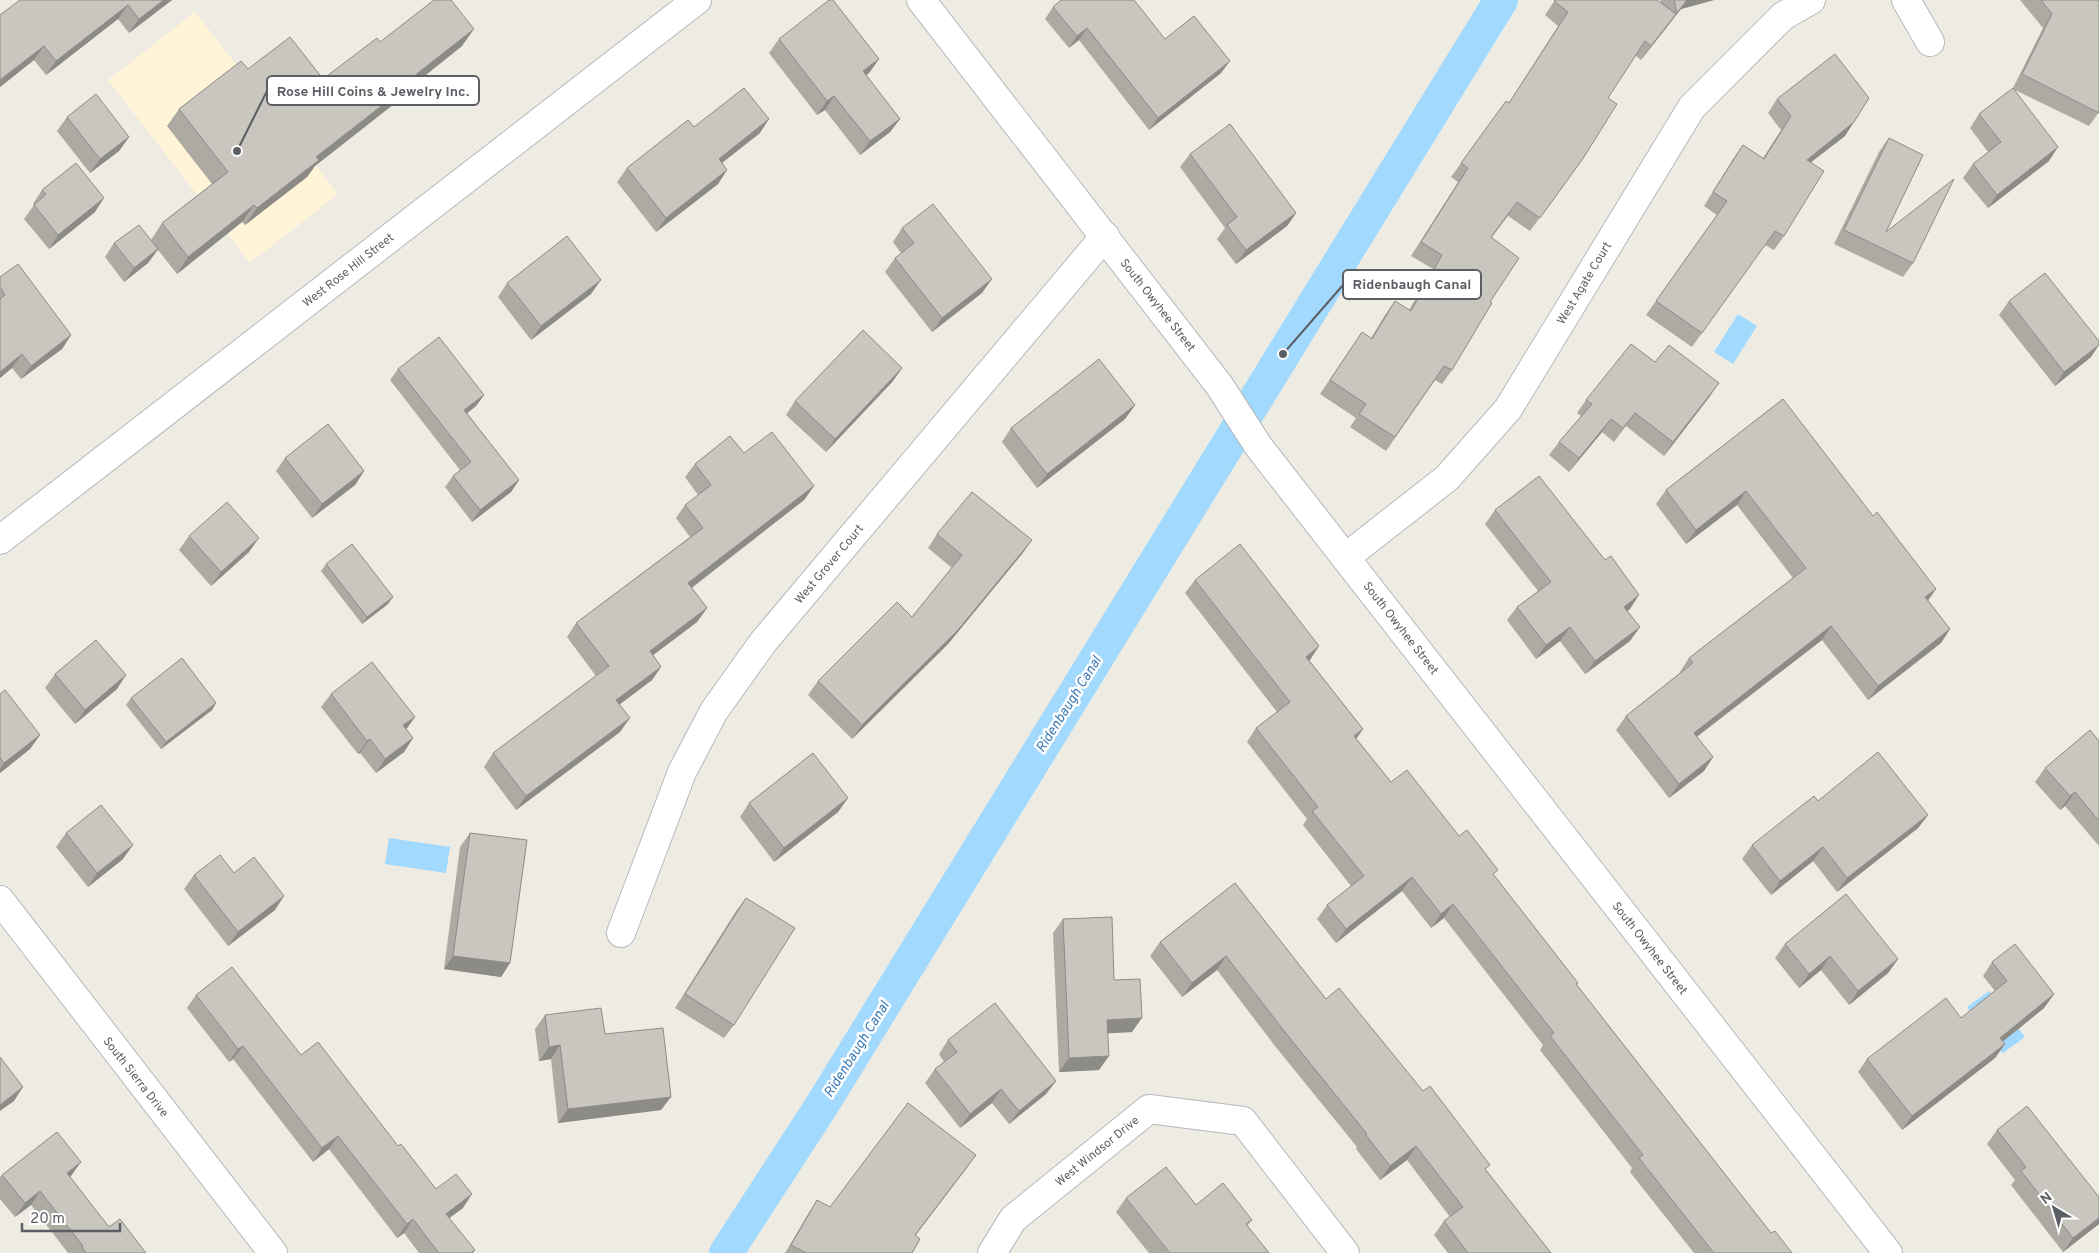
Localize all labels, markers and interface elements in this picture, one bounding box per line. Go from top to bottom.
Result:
callout: Rose Hill Coins & Jewelry Inc. [267,76,479,105]
text: Rose Hill Coins & Jewelry Inc. [277,84,469,101]
street label: West Rose Hill Street [300,230,398,311]
street label: West Agate Court [1554,239,1616,328]
street label: South Owyhee Street [1116,256,1199,355]
callout: Ridenbaugh Canal [1343,270,1481,299]
text: Ridenbaugh Canal [1353,277,1471,294]
street label: West Grover Court [792,522,868,608]
street label: South Owyhee Street [1359,579,1442,678]
water label: Ridenbaugh Canal [1033,652,1106,756]
street label: South Owyhee Street [1608,899,1691,998]
water label: Ridenbaugh Canal [821,997,894,1101]
street label: South Sierra Drive [99,1034,172,1121]
street label: West Windsor Drive [1052,1113,1143,1191]
north arrow [2029,1183,2079,1233]
text: N [2038,1189,2056,1209]
scale bar [22,1200,120,1232]
text: 20 m [30,1210,65,1229]

